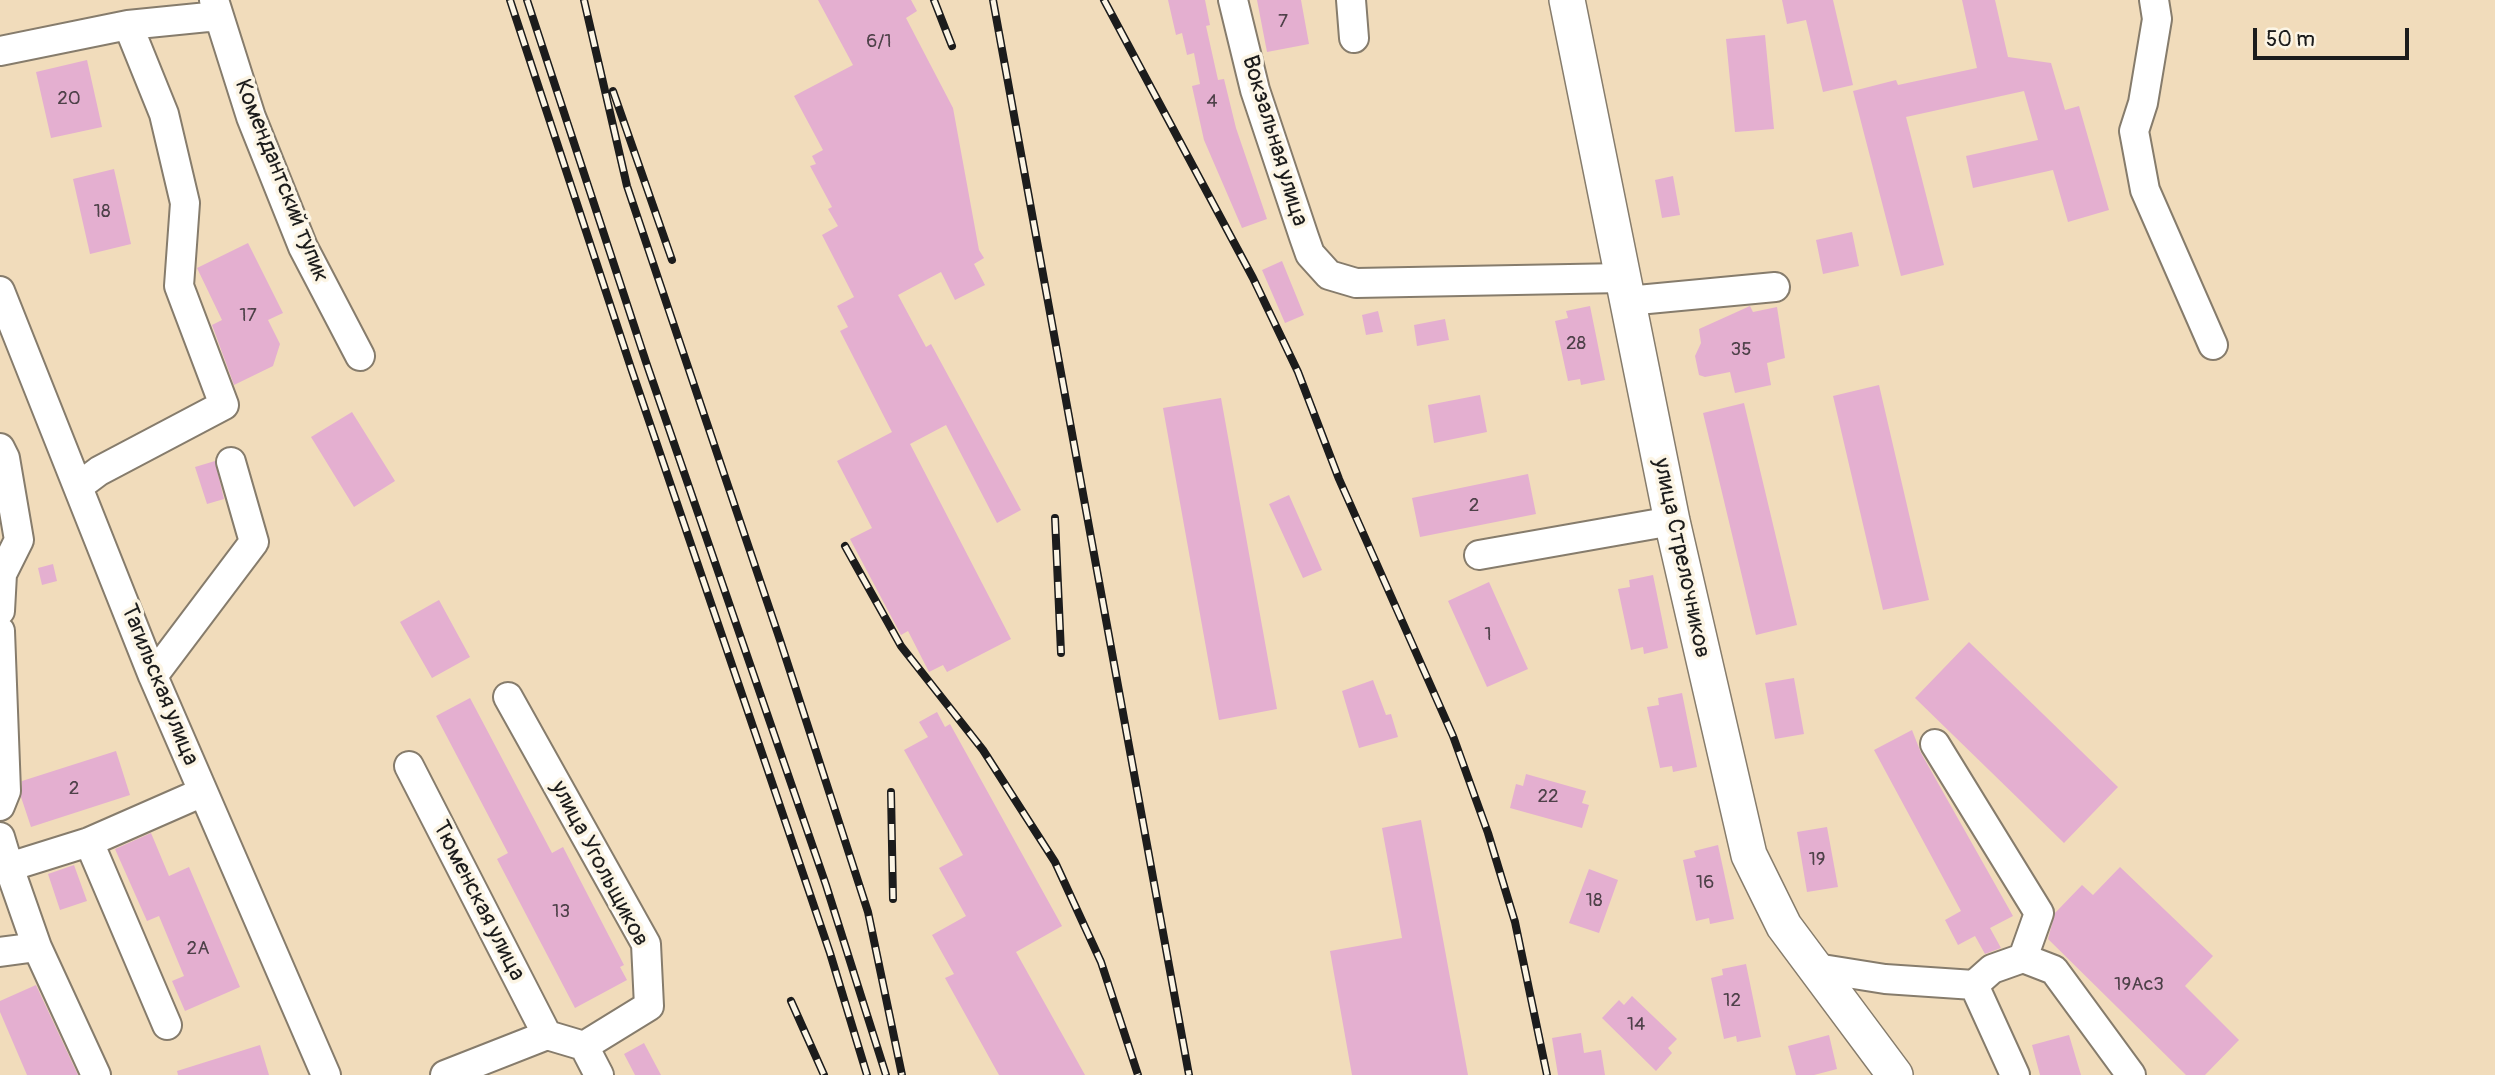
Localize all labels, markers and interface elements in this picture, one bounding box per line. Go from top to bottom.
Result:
house number: 7 [1278,11,1288,33]
scale bar [2257,14,2413,58]
text: 50 m [2266,26,2315,53]
house number: 6/1 [866,31,892,53]
street label: Вокзальная улица [1235,52,1313,230]
street label: Комендантский тупик [228,76,334,286]
house number: 20 [57,88,81,110]
house number: 4 [1206,91,1218,113]
house number: 18 [93,201,111,223]
house number: 17 [239,305,257,327]
house number: 28 [1566,333,1586,355]
house number: 35 [1731,339,1751,361]
street label: улица Стрелочников [1646,456,1716,660]
house number: 2 [1469,495,1479,517]
street label: Тагильская улица [114,600,204,770]
house number: 1 [1484,624,1492,646]
street label: улица Угольщиков [544,777,654,951]
house number: 2 [69,778,79,800]
house number: 22 [1537,786,1559,808]
street label: Тюменская улица [426,816,530,986]
house number: 19 [1808,849,1826,871]
house number: 16 [1696,872,1714,894]
house number: 18 [1585,890,1603,912]
house number: 13 [552,901,570,923]
house number: 2А [187,938,209,960]
house number: 19Ас3 [2114,974,2164,996]
house number: 12 [1723,990,1741,1012]
house number: 14 [1627,1014,1645,1036]

